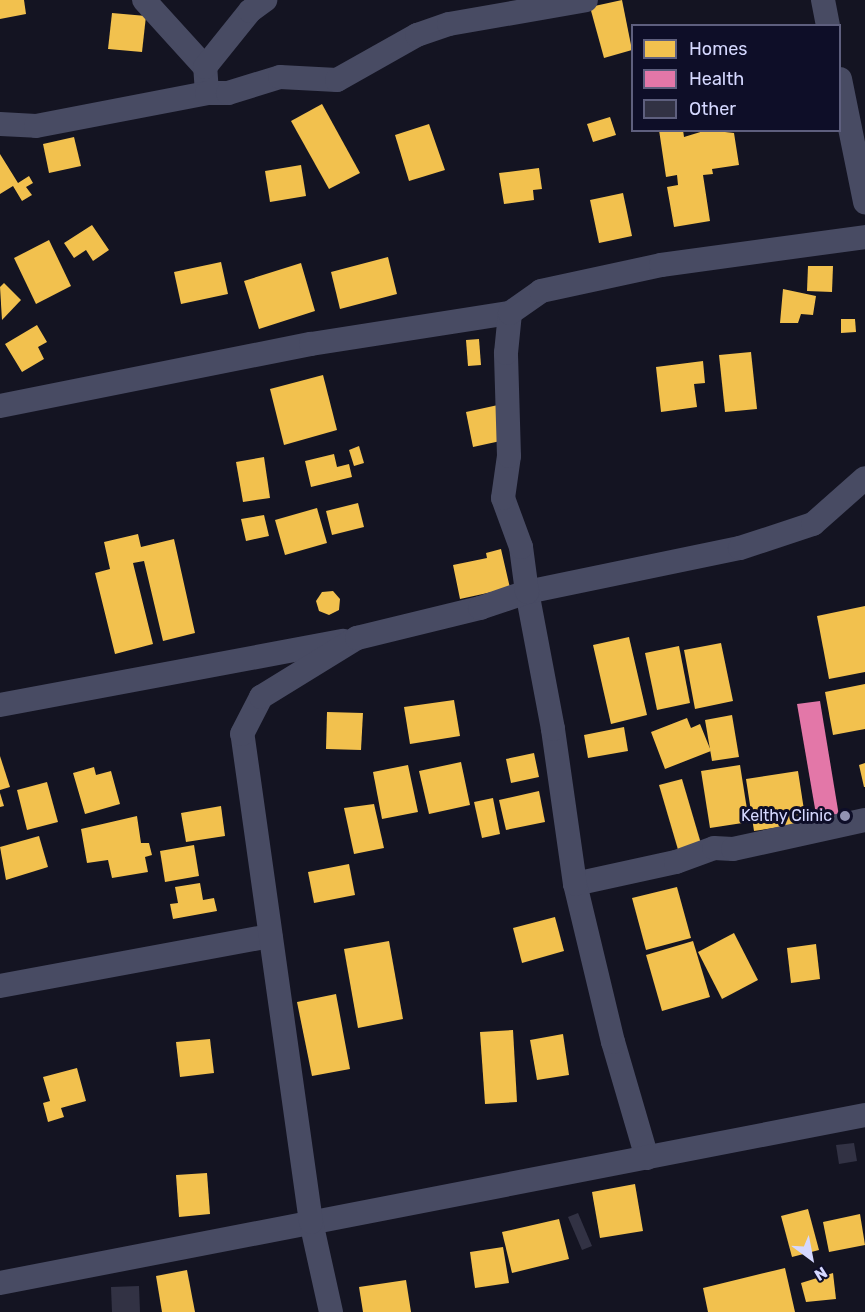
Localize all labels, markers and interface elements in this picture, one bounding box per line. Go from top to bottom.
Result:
legend [631,24,841,132]
text: Homes [689,38,747,60]
text: Health [689,68,744,90]
text: Other [689,98,736,120]
place label: Kelthy Clinic [741,806,832,826]
marker: Kelthy Clinic [836,807,854,825]
north arrow [781,1228,841,1288]
text: N [811,1263,831,1285]

